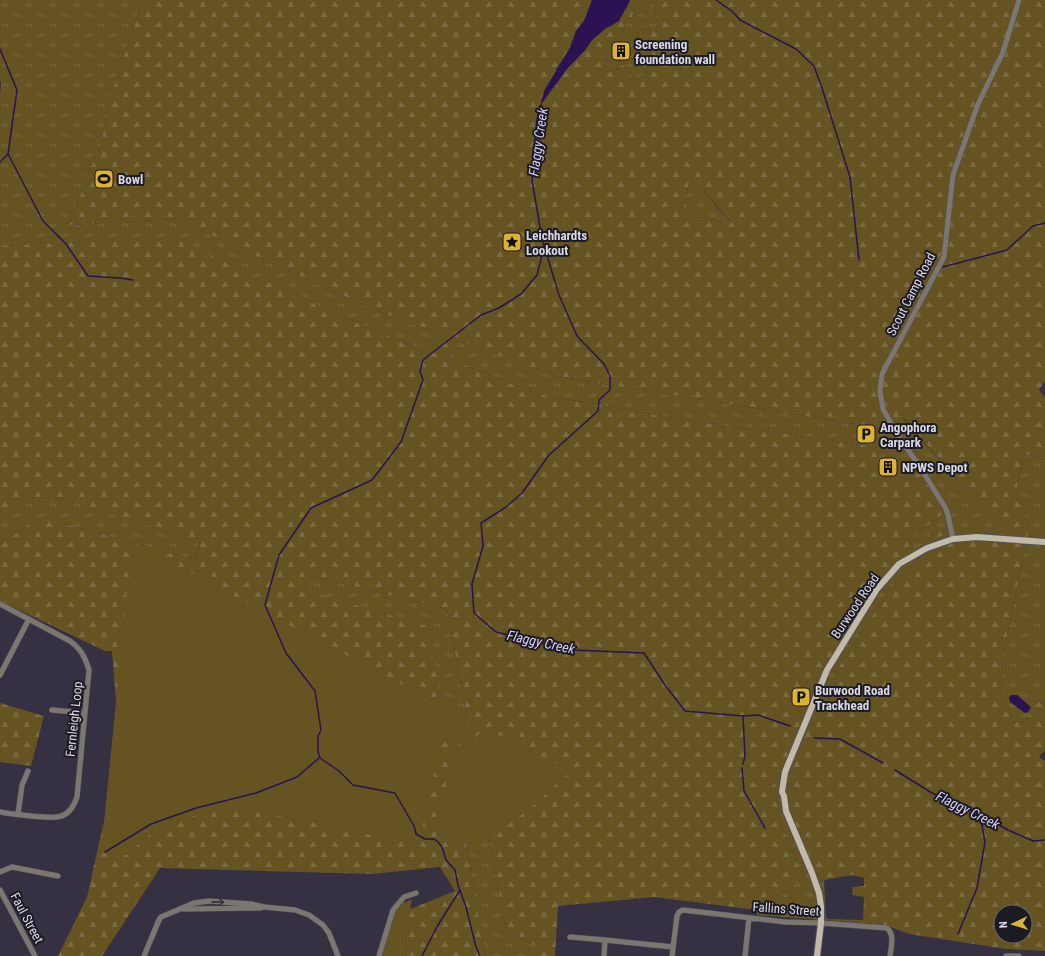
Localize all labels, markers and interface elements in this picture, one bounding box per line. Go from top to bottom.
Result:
place label: Screening foundation wall [635,37,715,67]
building icon: Screening foundation wall [610,40,632,62]
water label: Flaggy Creek [525,106,551,177]
sports icon: Bowl [93,168,115,190]
place label: Bowl [118,172,143,187]
place label: Leichhardts Lookout [526,228,587,258]
place icon: Leichhardts Lookout [501,231,523,253]
street label: Scout Camp Road [884,250,938,338]
place label: Angophora Carpark [880,420,936,450]
parking icon: Angophora Carpark [855,423,877,445]
building icon: NPWS Depot [877,456,899,478]
place label: NPWS Depot [902,460,968,475]
street label: Burwood Road [828,571,882,641]
water label: Flaggy Creek [506,627,577,657]
street label: Fernleigh Loop [63,680,85,758]
place label: Burwood Road Trackhead [815,683,890,713]
parking icon: Burwood Road Trackhead [790,686,812,708]
water label: Flaggy Creek [934,788,1003,833]
street label: Faul Street [7,890,47,946]
one-way arrow [211,898,224,905]
street label: Fallins Street [752,899,820,919]
north arrow [993,904,1033,944]
text: N [997,921,1010,928]

